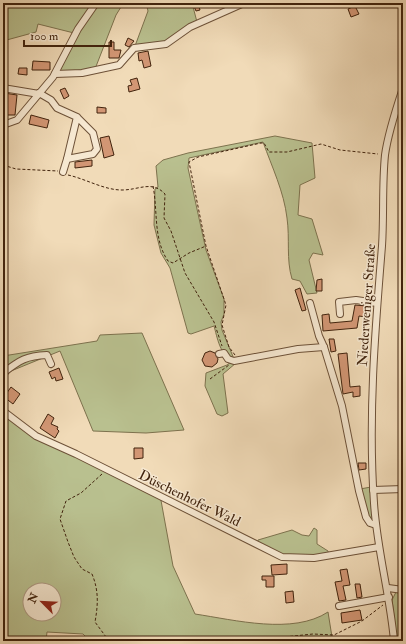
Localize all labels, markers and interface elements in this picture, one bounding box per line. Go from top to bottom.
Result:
scale bar [24,22,111,48]
text: 100 m [30,29,59,44]
street label: Niederweniger Straße [354,243,379,367]
street label: Düschenhofer Wald [136,466,244,531]
north arrow [22,582,62,622]
text: N [25,590,42,606]

